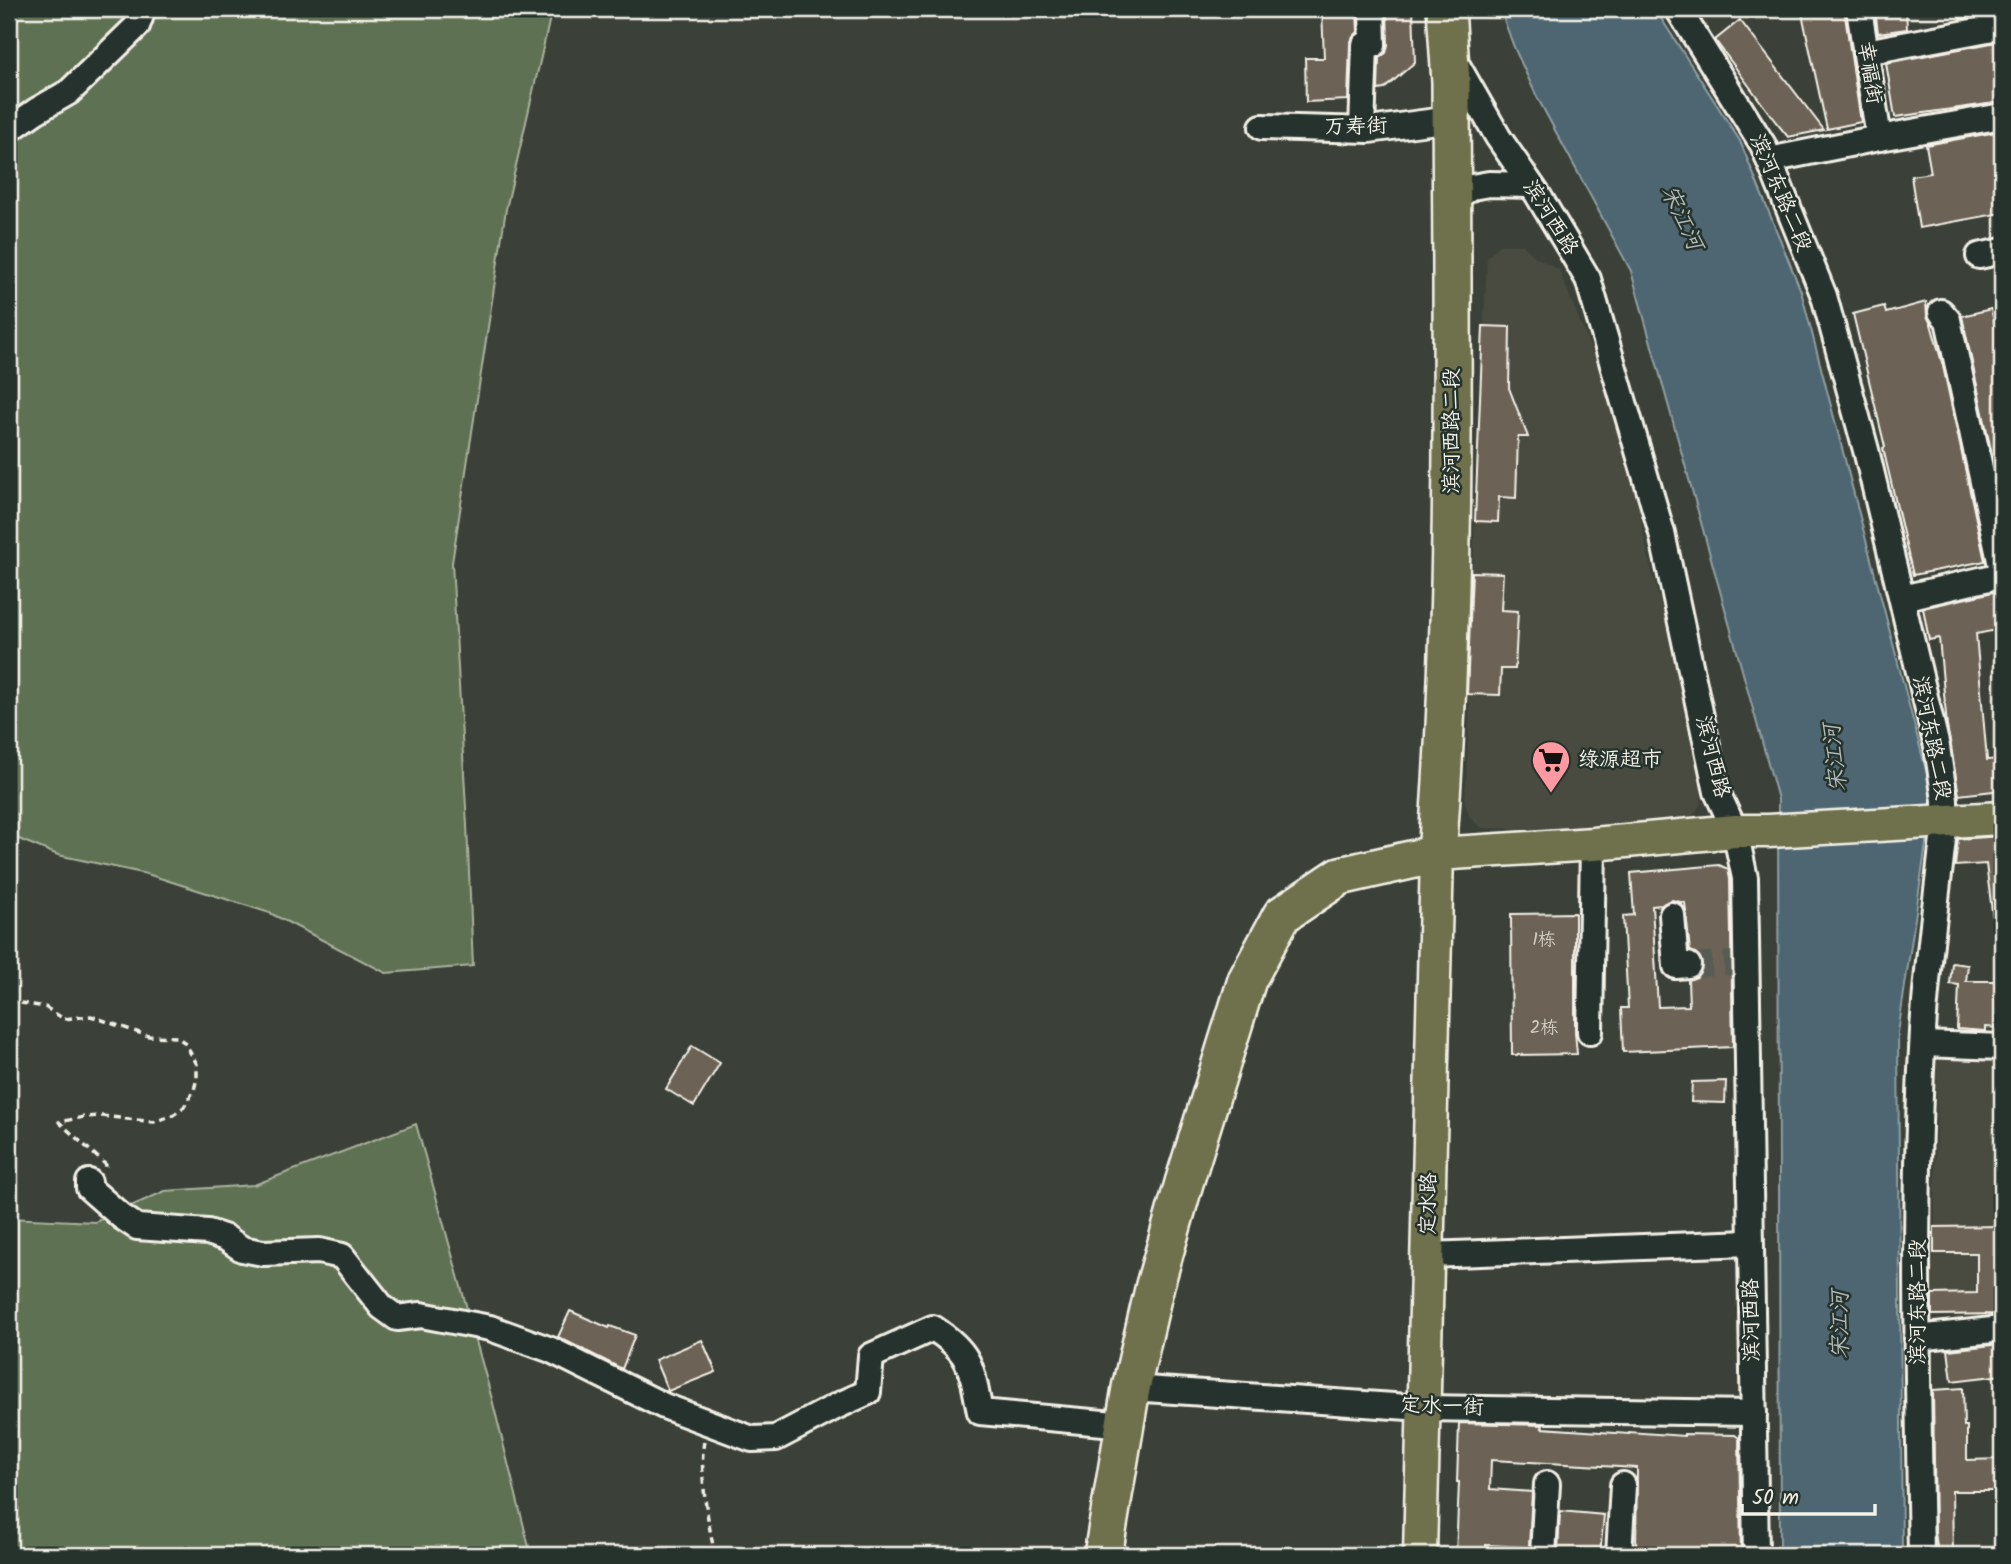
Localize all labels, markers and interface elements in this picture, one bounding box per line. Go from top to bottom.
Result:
street label: 幸福街 [1848,39,1890,107]
street label: 万寿街 [1324,110,1388,144]
street label: 滨河东路二段 [1740,129,1820,257]
street label: 滨河西路 [1514,174,1586,262]
water label: 宋江河 [1650,179,1714,260]
street label: 滨河西路二段 [1436,368,1469,494]
street label: 滨河东路二段 [1903,673,1959,803]
street label: 滨河西路 [1686,712,1738,802]
water label: 宋江河 [1814,718,1858,794]
supermarket icon: 绿源超市 [1530,739,1572,794]
place label: 绿源超市 [1578,744,1662,777]
house number: 1栋 [1532,926,1556,955]
house number: 2栋 [1530,1014,1558,1043]
street label: 定水路 [1412,1172,1446,1236]
street label: 滨河东路二段 [1902,1239,1935,1365]
street label: 滨河西路 [1735,1278,1769,1362]
water label: 宋江河 [1823,1287,1859,1360]
street label: 定水一街 [1399,1389,1485,1425]
scale bar [1742,1473,1874,1517]
text: 50 m [1752,1482,1799,1515]

